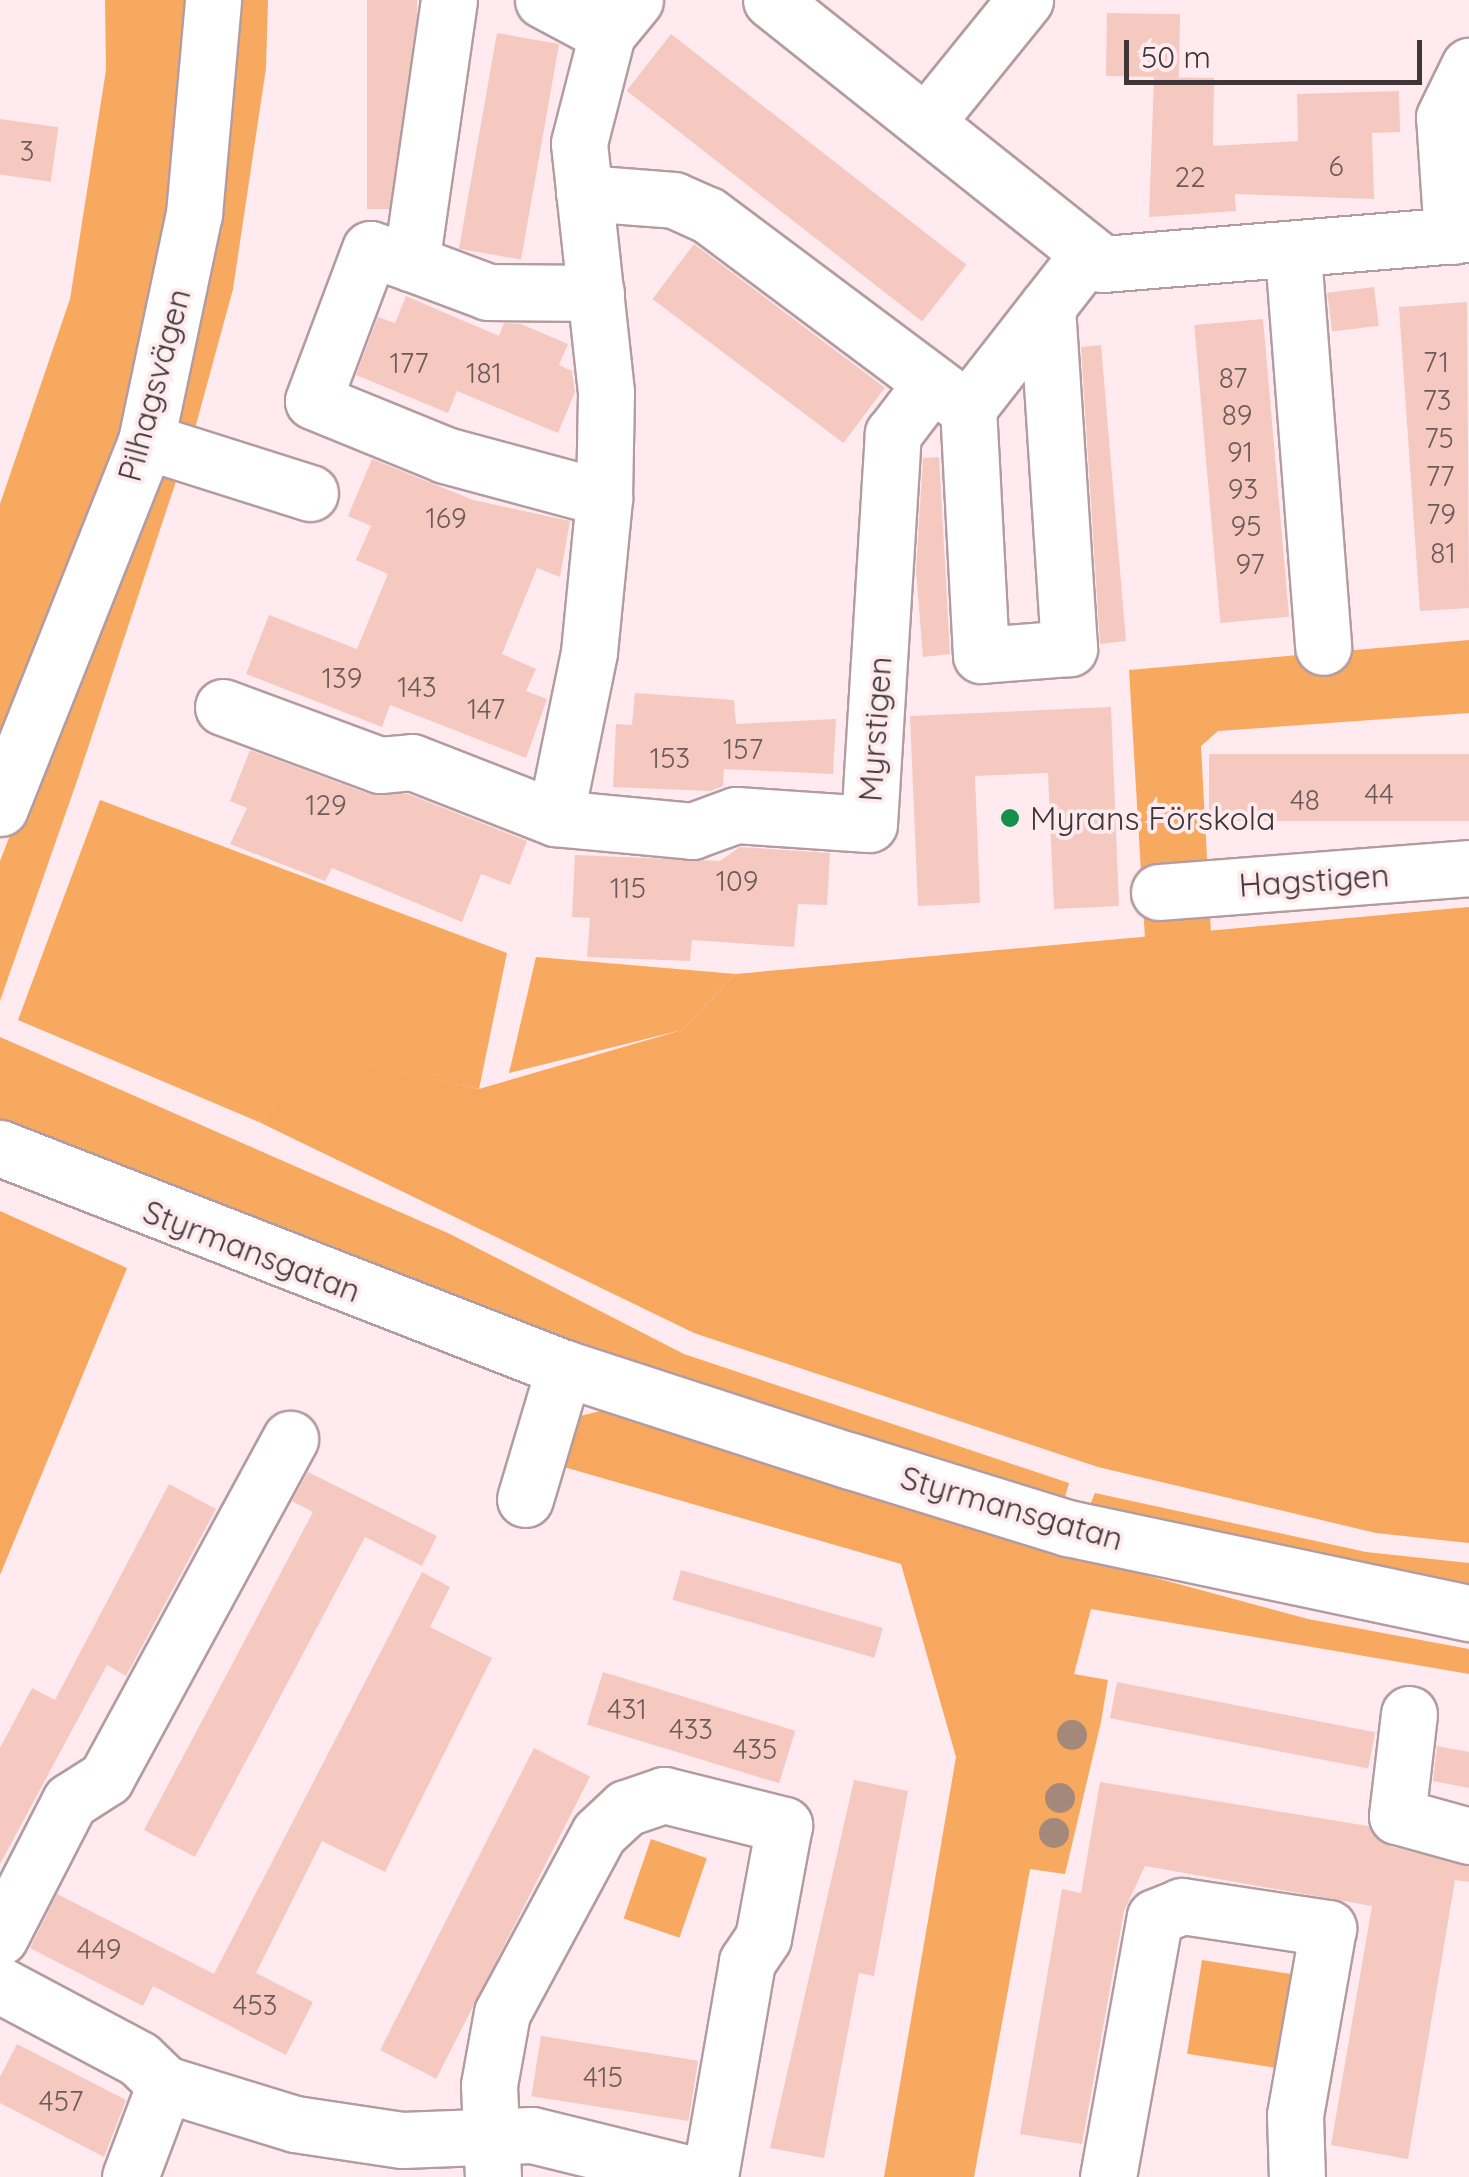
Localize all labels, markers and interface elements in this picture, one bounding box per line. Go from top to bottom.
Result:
scale bar [1129,20,1426,82]
text: 50 m [1141,38,1211,76]
house number: 3 [20,134,34,168]
house number: 6 [1328,149,1344,183]
house number: 22 [1174,160,1206,194]
street label: Pilhagsvägen [110,285,198,485]
house number: 71 [1423,345,1449,379]
house number: 177 [389,346,429,380]
house number: 181 [466,356,502,390]
house number: 87 [1219,361,1247,395]
house number: 73 [1422,383,1452,417]
house number: 89 [1222,398,1252,432]
house number: 75 [1424,421,1454,455]
house number: 91 [1227,435,1253,469]
house number: 77 [1426,459,1454,493]
house number: 93 [1228,472,1258,506]
house number: 79 [1426,497,1456,531]
house number: 169 [425,501,467,535]
house number: 95 [1231,509,1261,543]
house number: 81 [1430,536,1456,570]
house number: 97 [1235,547,1265,581]
street label: Myrstigen [851,655,899,803]
house number: 139 [322,661,362,695]
house number: 143 [397,670,437,704]
house number: 147 [467,692,505,726]
house number: 157 [723,732,763,766]
house number: 153 [650,741,690,775]
house number: 44 [1364,777,1394,811]
house number: 48 [1290,783,1320,817]
house number: 129 [305,788,347,822]
place label: Myrans Förskola [1030,799,1275,837]
marker: Myrans Förskola [999,807,1021,829]
street label: Hagstigen [1238,856,1390,904]
house number: 109 [716,864,758,898]
house number: 115 [610,871,646,905]
street label: Styrmansgatan [138,1192,366,1310]
street label: Styrmansgatan [896,1458,1128,1558]
house number: 431 [607,1692,647,1726]
house number: 433 [669,1712,713,1746]
house number: 435 [733,1732,777,1766]
house number: 449 [77,1932,121,1966]
house number: 453 [233,1988,277,2022]
house number: 415 [583,2060,623,2094]
house number: 457 [39,2084,83,2118]

